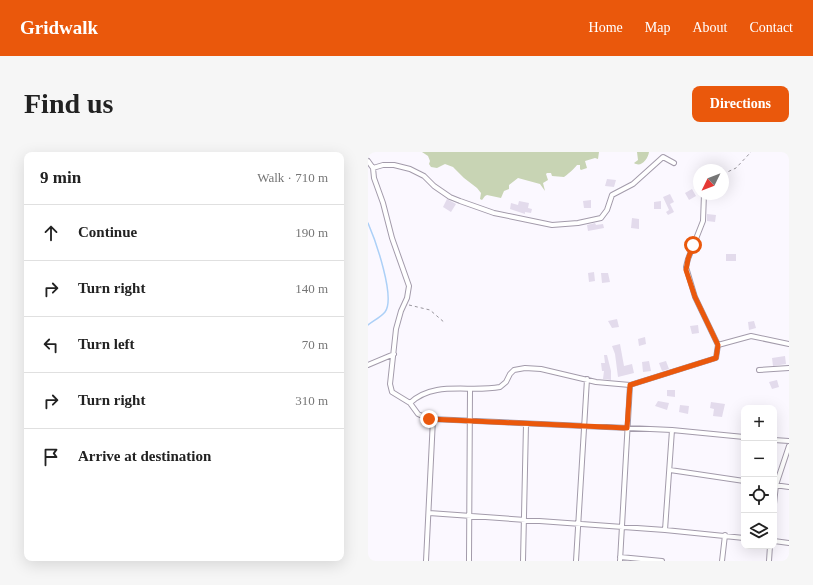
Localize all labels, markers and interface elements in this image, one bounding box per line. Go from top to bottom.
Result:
text: Gridwalk [20,17,98,38]
text: Home [589,20,623,35]
text: Map [645,20,670,35]
text: About [692,20,727,35]
text: Contact [749,20,793,35]
button: Directions [692,86,789,122]
text: Find us [24,88,114,119]
north arrow [693,164,729,200]
text: 9 min [40,168,81,187]
text: Walk · 710 m [257,170,328,185]
icon: ahead [40,222,62,244]
text: Continue [78,224,137,240]
text: 190 m [295,225,328,240]
route start [684,236,702,254]
icon: right [40,278,62,300]
text: Turn right [78,280,145,296]
text: 140 m [295,281,328,296]
icon: left [40,334,62,356]
text: Turn left [78,336,135,352]
text: 70 m [302,337,328,352]
icon: right [40,390,62,412]
text: Turn right [78,392,145,408]
text: 310 m [295,393,328,408]
map controls [741,405,777,549]
button: + [741,405,777,441]
route end [420,410,438,428]
button: − [741,441,777,477]
icon: arrive [40,446,62,468]
text: Arrive at destination [78,448,211,464]
button: locate [741,477,777,513]
button: layers [741,513,777,549]

